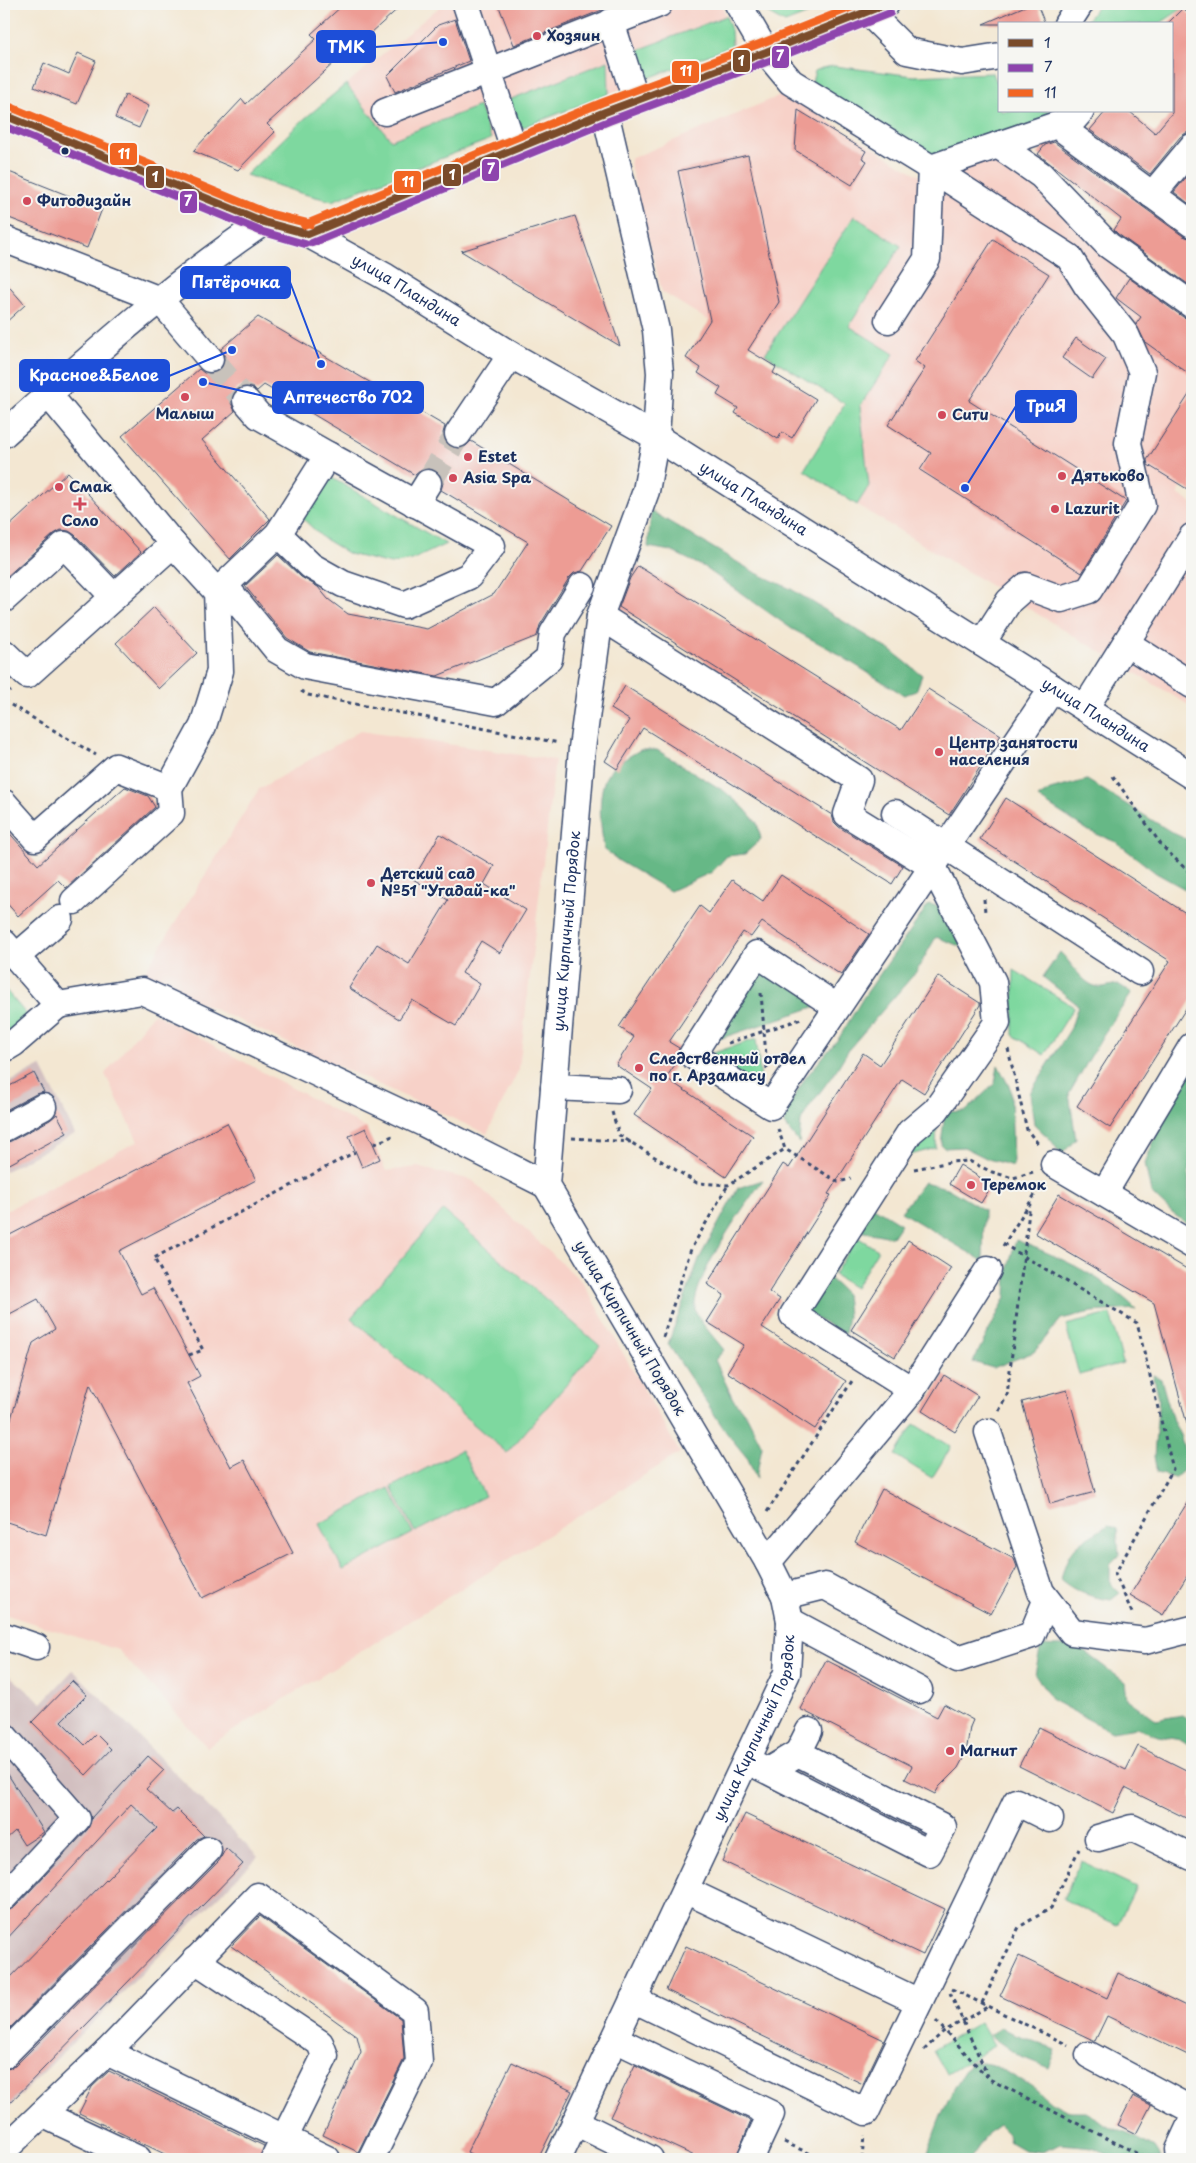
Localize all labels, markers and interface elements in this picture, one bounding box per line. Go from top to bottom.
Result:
legend [998,22,1174,112]
place label: Хозяин [547,23,601,46]
marker: Хозяин [531,30,543,42]
text: 1 [1044,30,1051,53]
callout: ТМК [317,31,375,62]
text: ТМК [327,34,365,58]
line badge: 7 [771,45,790,69]
text: 7 [776,45,785,66]
line badge: 1 [732,49,751,73]
text: 1 [738,50,745,71]
text: 7 [1044,54,1053,77]
line badge: 11 [671,60,700,84]
text: 11 [680,60,692,81]
text: 11 [1044,80,1057,103]
line badge: 11 [109,142,138,166]
text: 11 [118,143,130,164]
unlabelled marker [60,146,70,156]
line badge: 7 [481,158,500,182]
text: 7 [487,158,496,179]
line badge: 1 [442,163,462,187]
text: 1 [449,164,456,185]
line badge: 1 [145,165,165,189]
text: 1 [152,166,159,187]
line badge: 11 [393,170,422,194]
text: 11 [402,171,414,192]
place label: Фитодизайн [37,188,131,211]
line badge: 7 [179,190,198,214]
text: 7 [184,190,193,211]
marker: Фитодизайн [21,195,33,207]
street label: улица Пландина [348,247,466,331]
callout: Пятёрочка [181,267,290,298]
text: Пятёрочка [192,269,280,293]
callout: Красное&Белое [20,360,169,391]
text: Красное&Белое [29,362,159,386]
callout: Аптечество 702 [273,382,423,413]
text: Аптечество 702 [283,384,413,408]
marker: Малыш [179,391,191,403]
callout: ТриЯ [1016,391,1076,422]
text: ТриЯ [1026,393,1066,417]
place label: Малыш [156,401,214,424]
place label: Сити [952,402,989,425]
marker: Сити [936,409,948,421]
place label: Estet [478,444,517,467]
marker: Estet [462,451,474,463]
street label: улица Пландина [696,454,813,541]
place label: Дятьково [1071,463,1145,486]
place label: Asia Spa [462,465,531,488]
marker: Дятьково [1056,470,1068,482]
marker: Asia Spa [447,472,459,484]
place label: Смак [69,474,113,497]
marker: Смак [53,481,65,493]
place label: Lazurit [1065,496,1120,519]
marker: Соло [74,498,86,510]
marker: Lazurit [1049,503,1061,515]
place label: Соло [61,508,99,531]
street label: улица Пландина [1038,671,1156,757]
place label: Центр занятости населения [949,730,1078,770]
marker: Центр занятости населения [933,746,945,758]
street label: улица Кирпичный Порядок [546,830,585,1032]
place label: Детский сад №51 "Угадай-ка" [380,861,516,901]
marker: Детский сад №51 "Угадай-ка" [365,877,377,889]
place label: Следственный отдел по г. Арзамасу [649,1046,806,1086]
marker: Следственный отдел по г. Арзамасу [633,1062,645,1074]
place label: Теремок [981,1172,1047,1195]
marker: Теремок [965,1179,977,1191]
street label: улица Кирпичный Порядок [570,1235,693,1419]
street label: улица Кирпичный Порядок [706,1634,799,1824]
place label: Магнит [960,1738,1018,1761]
marker: Магнит [944,1745,956,1757]

